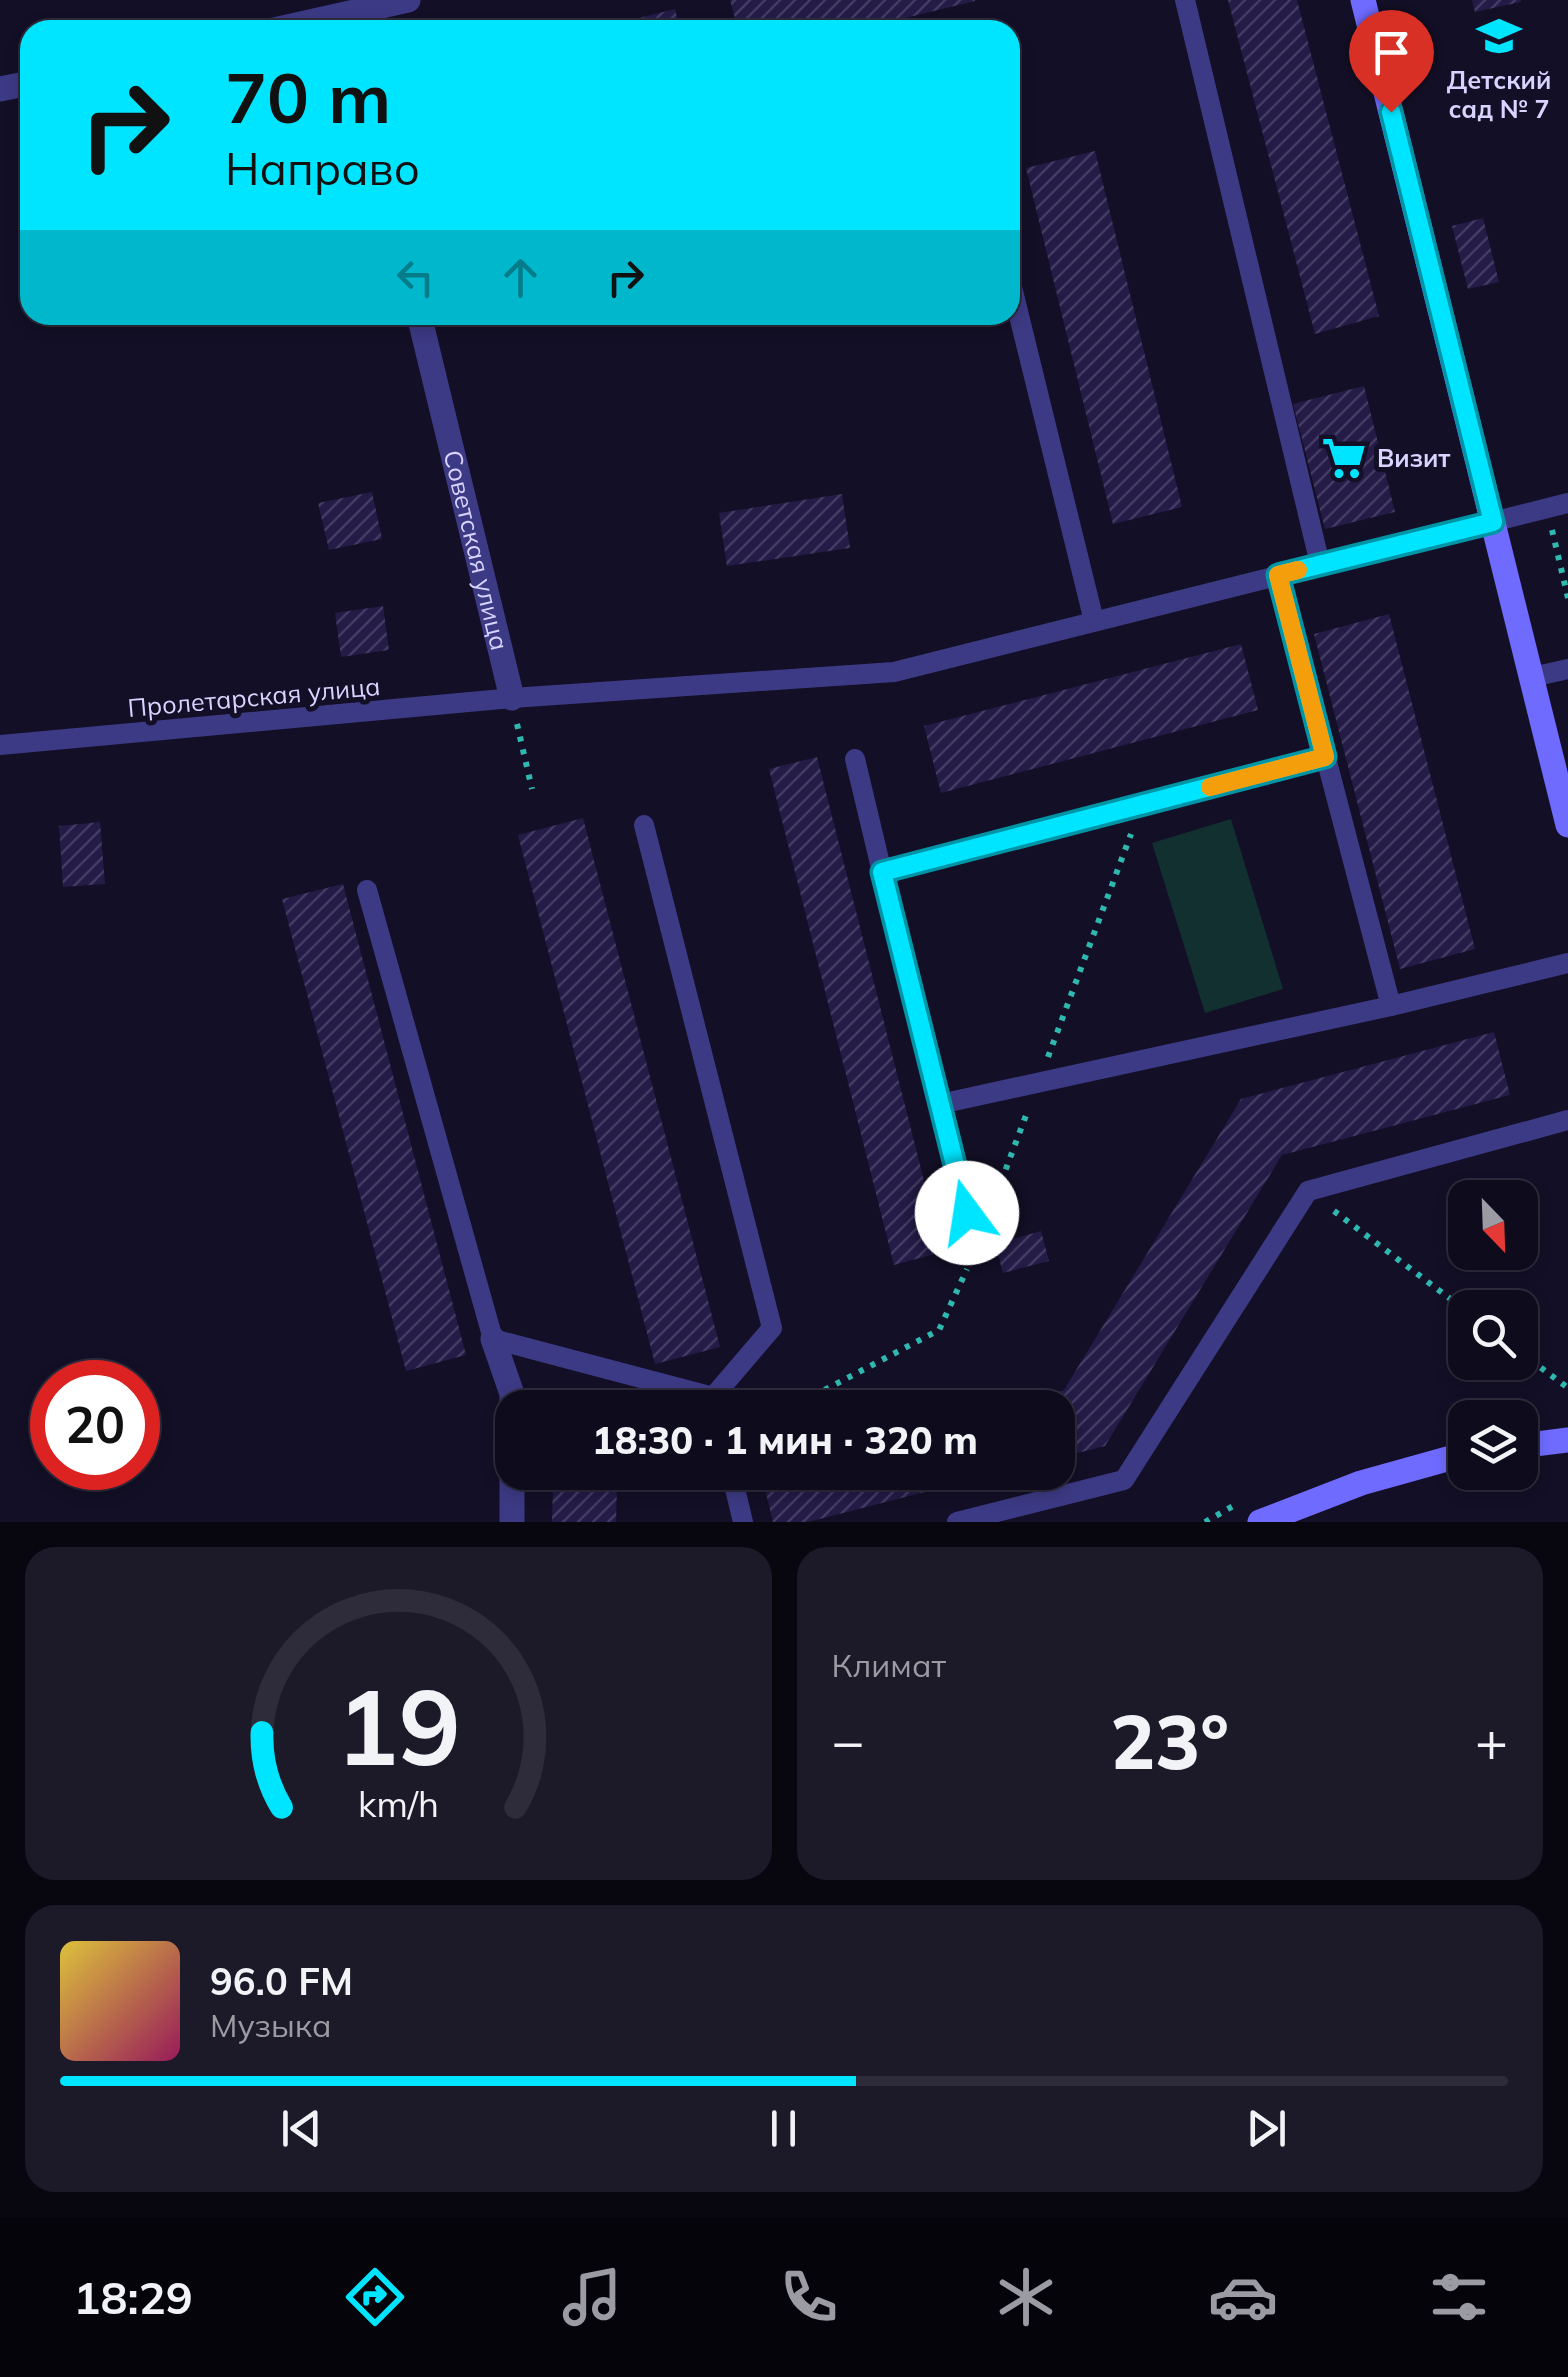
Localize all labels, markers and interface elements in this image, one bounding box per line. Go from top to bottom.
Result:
pin [1349,10,1434,113]
school or university icon: Детский сад № 7 [1475,12,1523,60]
icon: arrive [1364,25,1419,80]
text: 70 m [225,53,391,141]
icon: right [60,60,190,190]
place label: Детский сад № 7 [1447,64,1551,124]
text: Направо [225,140,420,196]
icon: left [388,250,443,305]
icon: ahead [493,250,548,305]
icon: right [598,250,653,305]
supermarket icon: Визит [1320,434,1368,482]
place label: Визит [1377,442,1450,473]
street label: Советская улица [437,447,516,653]
street label: Пролетарская улица [126,670,382,723]
position arrow [915,1161,1019,1265]
north arrow [1448,1180,1538,1270]
map controls [1448,1180,1538,1490]
button: search [1448,1290,1538,1380]
speed limit sign: 20 [30,1360,160,1490]
button: layers [1448,1400,1538,1490]
text: 18:30 · 1 мин · 320 m [592,1416,978,1464]
text: Климат [832,1645,946,1685]
text: 19 [336,1660,461,1791]
text: 23° [1110,1694,1229,1788]
text: − [832,1706,865,1775]
text: + [1475,1706,1508,1775]
text: km/h [358,1781,439,1826]
text: 96.0 FM [210,1957,353,2005]
text: Музыка [210,2005,332,2045]
icon: previous [274,2101,329,2156]
icon: pause [756,2101,811,2156]
icon: next [1239,2101,1294,2156]
icon: directions [340,2262,410,2332]
icon: music [557,2262,627,2332]
icon: phone [774,2262,844,2332]
icon: climate [991,2262,1061,2332]
icon: car [1208,2262,1278,2332]
icon: filters [1424,2262,1494,2332]
text: 18:29 [73,2269,193,2325]

